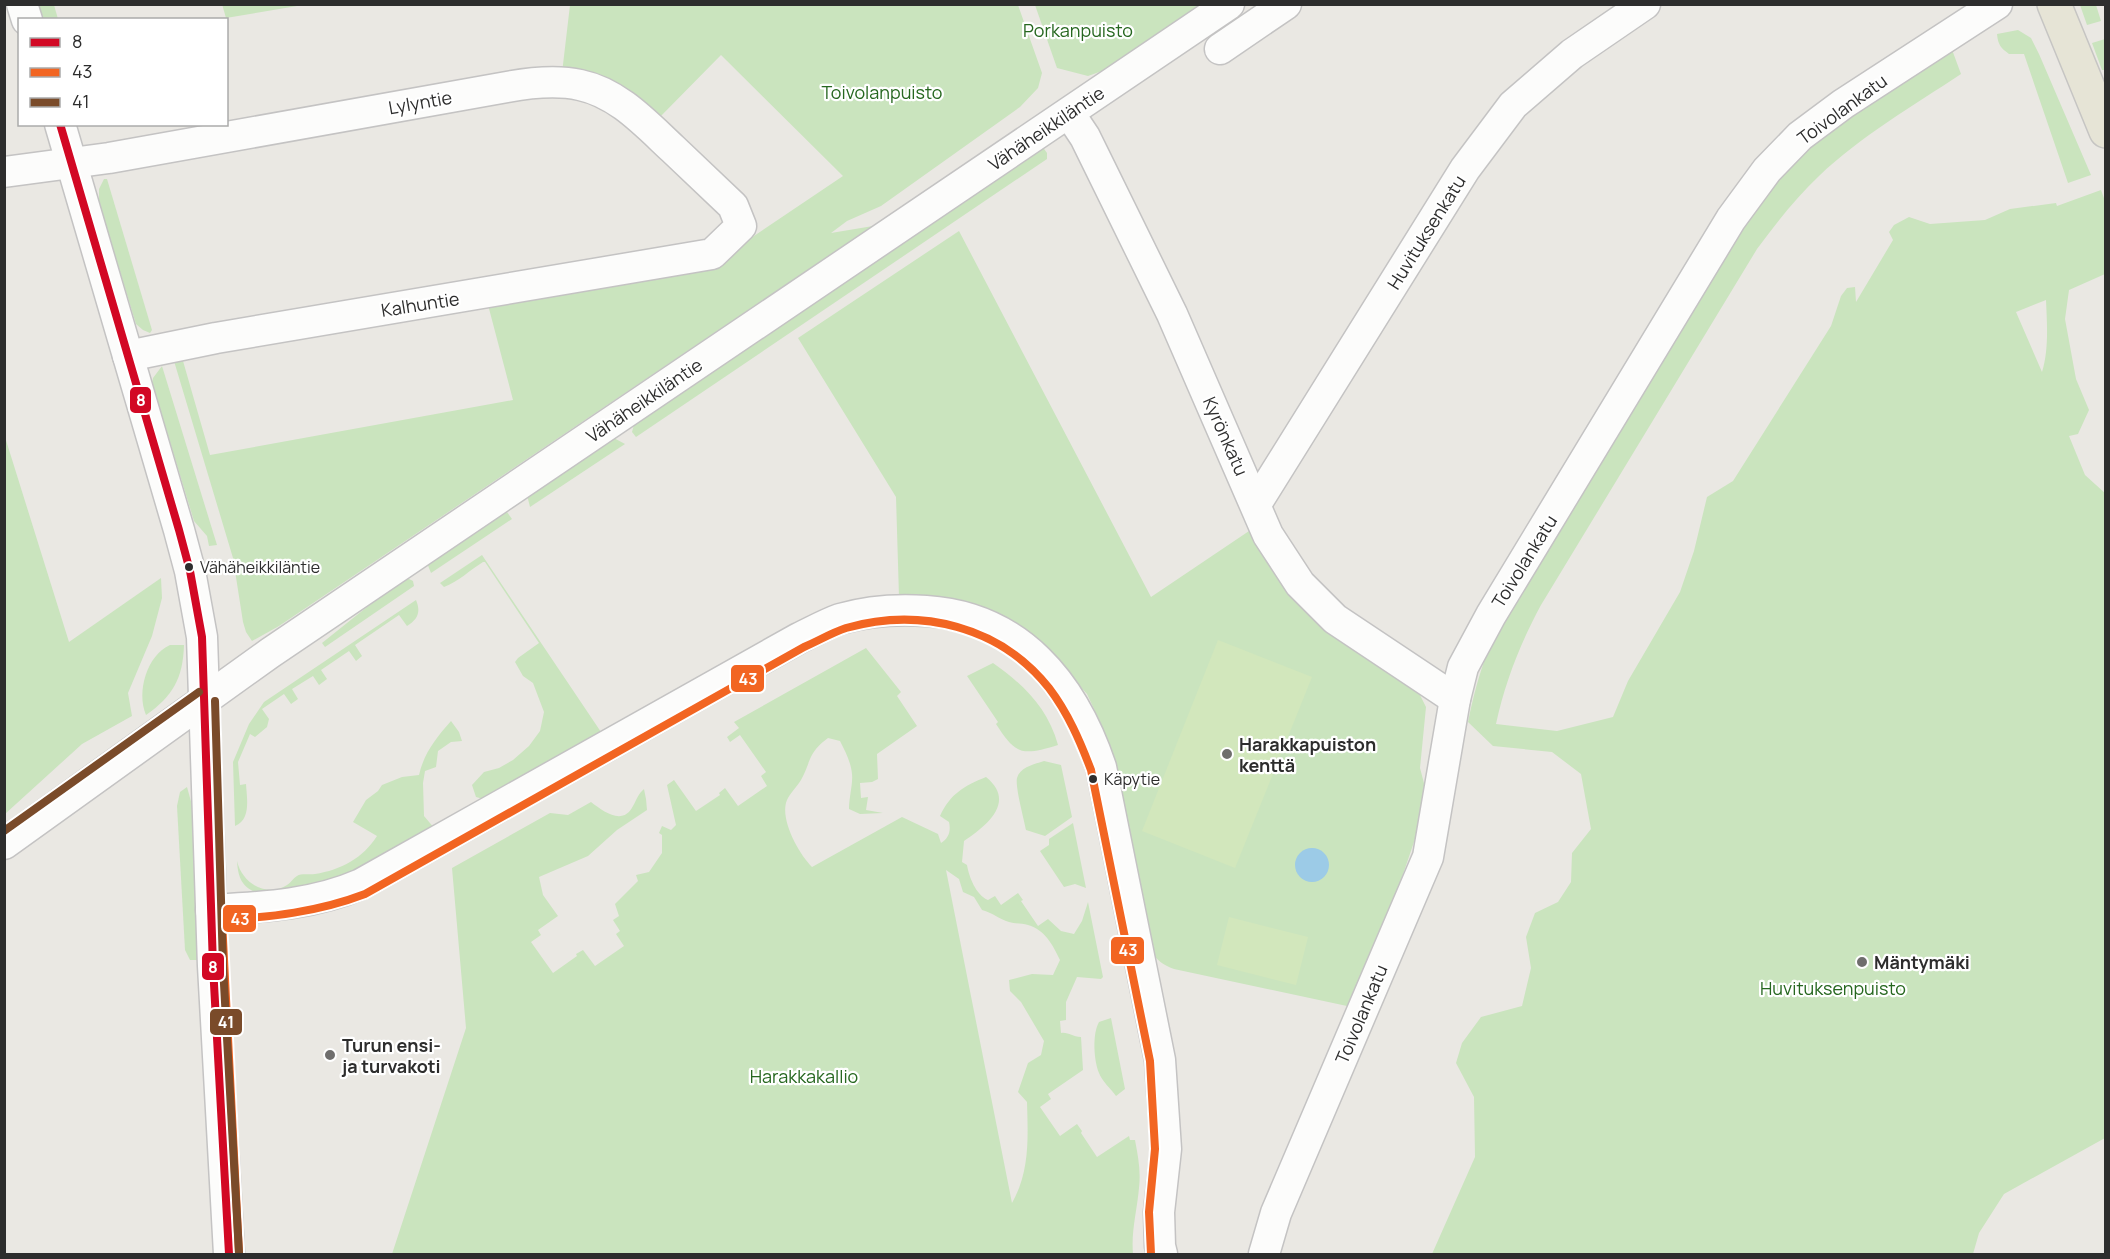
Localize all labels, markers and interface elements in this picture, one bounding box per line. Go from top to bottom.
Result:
legend [18,18,228,126]
park label: Porkanpuisto [1023,18,1133,42]
text: 8 [72,29,82,53]
text: 43 [72,59,93,83]
street label: Toivolankatu [1792,68,1892,150]
park label: Toivolanpuisto [822,80,942,104]
street label: Vähäheikkiläntie [983,80,1109,176]
street label: Lylyntie [386,85,454,119]
text: 41 [72,89,90,113]
street label: Huvituksenkatu [1381,170,1471,294]
street label: Kalhuntie [379,286,461,322]
street label: Vähäheikkiläntie [581,352,707,448]
line badge: 8 [129,386,152,414]
text: 8 [136,389,146,411]
street label: Kyrönkatu [1198,393,1254,479]
street label: Toivolankatu [1486,510,1562,612]
place label: Vähäheikkiläntie [200,556,320,578]
marker: Vähäheikkiläntie [183,561,195,573]
line badge: 43 [730,664,765,693]
text: 43 [738,668,758,690]
place label: Harakkapuiston kenttä [1239,732,1376,777]
marker: Harakkapuiston kenttä [1220,747,1234,761]
place label: Käpytie [1104,768,1160,790]
marker: Käpytie [1087,773,1099,785]
line badge: 43 [222,904,257,933]
text: 43 [230,908,250,930]
line badge: 43 [1110,936,1145,965]
text: 43 [1118,939,1138,961]
place label: Mäntymäki [1874,950,1970,974]
line badge: 8 [201,952,225,981]
marker: Mäntymäki [1855,955,1869,969]
text: 8 [208,956,218,978]
street label: Toivolankatu [1329,961,1393,1067]
park label: Huvituksenpuisto [1760,976,1906,1000]
line badge: 41 [209,1008,243,1036]
text: 41 [218,1011,234,1033]
place label: Turun ensi- ja turvakoti [341,1033,441,1078]
marker: Turun ensi- ja turvakoti [323,1048,337,1062]
park label: Harakkakallio [750,1064,858,1088]

